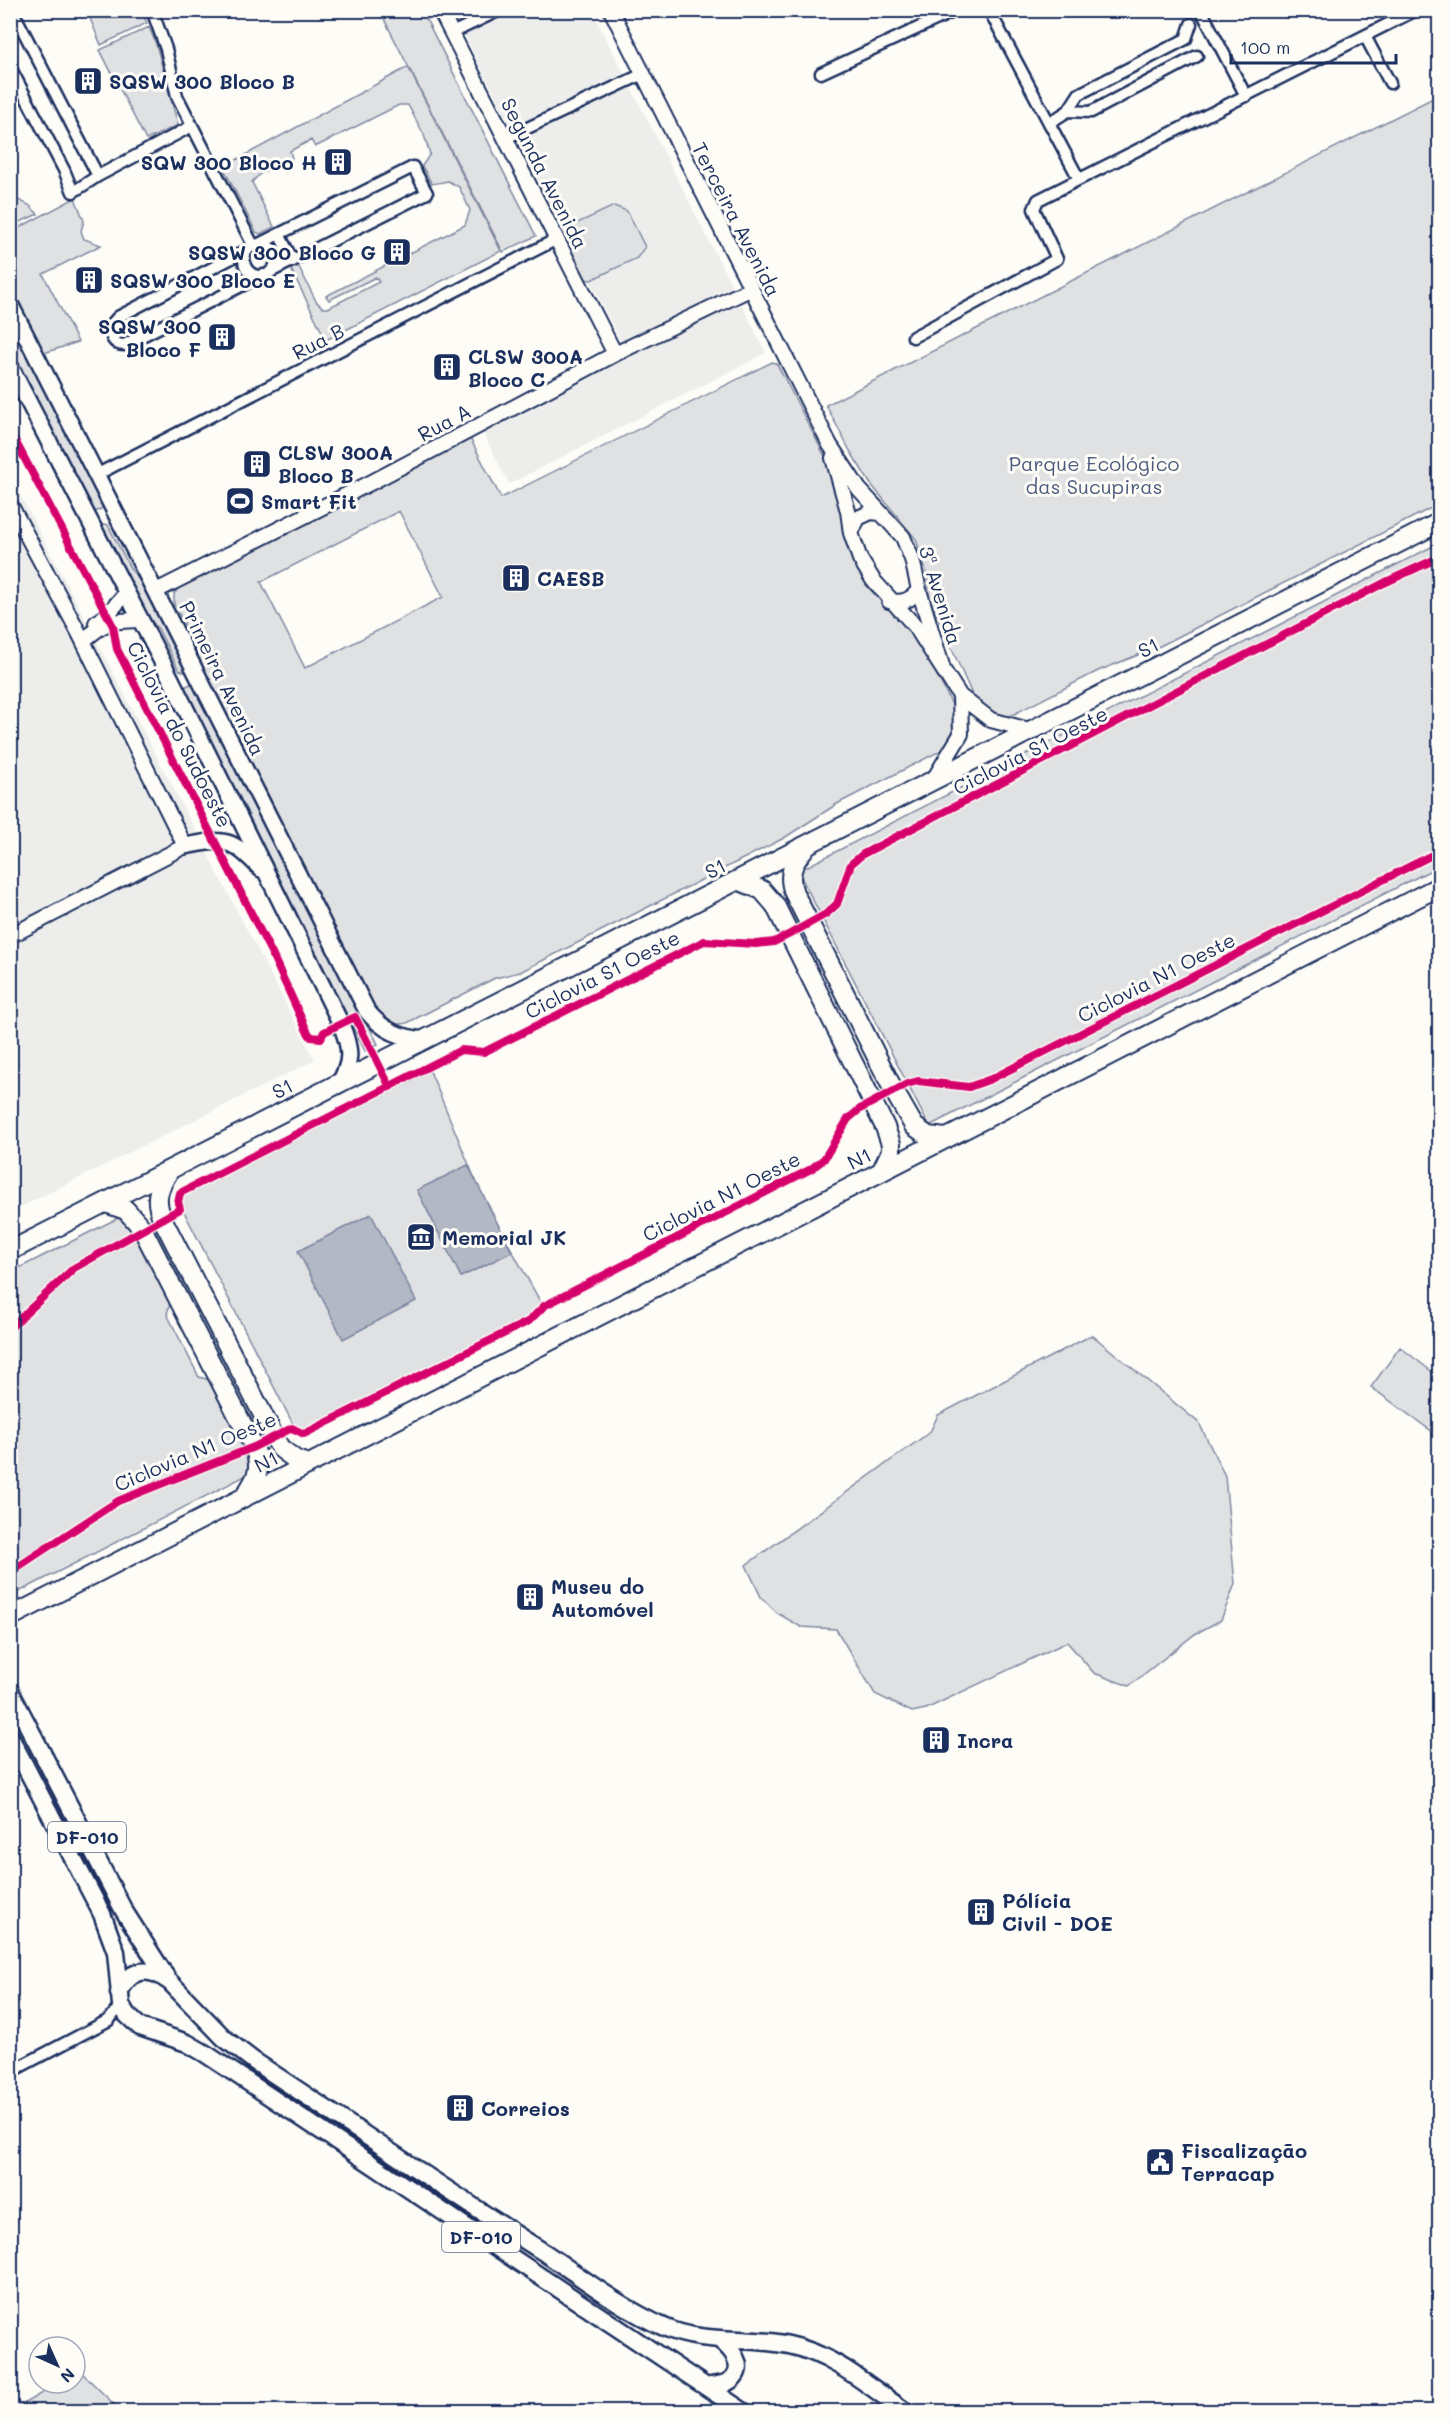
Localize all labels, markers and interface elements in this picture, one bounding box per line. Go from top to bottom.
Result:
scale bar [1231,27,1396,65]
text: 100 m [1240,35,1290,59]
building icon: SQSW 300 Bloco B [72,65,104,97]
place label: SQSW 300 Bloco B [109,68,295,94]
street label: Segunda Avenida [496,93,594,253]
street label: Terceira Avenida [687,137,787,301]
building icon: SQW 300 Bloco H [322,146,354,178]
place label: SQW 300 Bloco H [141,149,317,175]
building icon: SQSW 300 Bloco G [381,236,413,268]
place label: SQSW 300 Bloco G [188,239,376,265]
building icon: SQSW 300 Bloco E [73,264,105,296]
place label: SQSW 300 Bloco E [110,267,295,293]
place label: SQSW 300 Bloco F [98,313,201,362]
street label: Rua B [288,317,348,365]
building icon: SQSW 300 Bloco F [206,321,238,353]
place label: CLSW 300A Bloco C [468,343,583,392]
building icon: CLSW 300A Bloco C [431,351,463,383]
street label: Rua A [413,397,475,447]
place label: CLSW 300A Bloco B [278,439,393,488]
building icon: CLSW 300A Bloco B [241,448,273,480]
park label: Parque Ecológico das Sucupiras [1009,450,1179,499]
sports icon: Smart Fit [224,485,256,517]
place label: Smart Fit [261,488,357,514]
street label: 3ª Avenida [914,542,968,648]
building icon: CAESB [500,562,532,594]
place label: CAESB [537,565,605,591]
street label: Primeira Avenida [174,596,272,760]
street label: S1 [1133,631,1163,663]
street label: Ciclovia do Sudoeste [122,637,238,831]
street label: Ciclovia S1 Oeste [948,700,1112,800]
street label: S1 [700,852,730,884]
street label: Ciclovia S1 Oeste [520,924,684,1024]
street label: Ciclovia N1 Oeste [1073,926,1239,1028]
street label: S1 [267,1072,297,1104]
street label: N1 [843,1141,875,1175]
street label: Ciclovia N1 Oeste [638,1145,804,1247]
museum icon: Memorial JK [405,1221,437,1253]
place label: Memorial JK [442,1224,567,1250]
street label: Ciclovia N1 Oeste [110,1406,280,1496]
street label: N1 [250,1445,282,1477]
place label: Museu do Automóvel [551,1573,654,1622]
building icon: Museu do Automóvel [514,1581,546,1613]
building icon: Incra [920,1724,952,1756]
place label: Incra [957,1727,1013,1753]
road number: DF-010 [48,1822,126,1852]
place label: Pólícia Civil - DOE [1002,1887,1113,1936]
building icon: Pólícia Civil - DOE [965,1896,997,1928]
building icon: Correios [444,2092,476,2124]
place label: Correios [481,2095,570,2121]
place label: Fiscalização Terracap [1181,2137,1307,2186]
public building icon: Fiscalização Terracap [1144,2146,1176,2178]
road number: DF-010 [442,2222,520,2252]
north arrow [27,2335,87,2395]
text: N [56,2364,80,2388]

